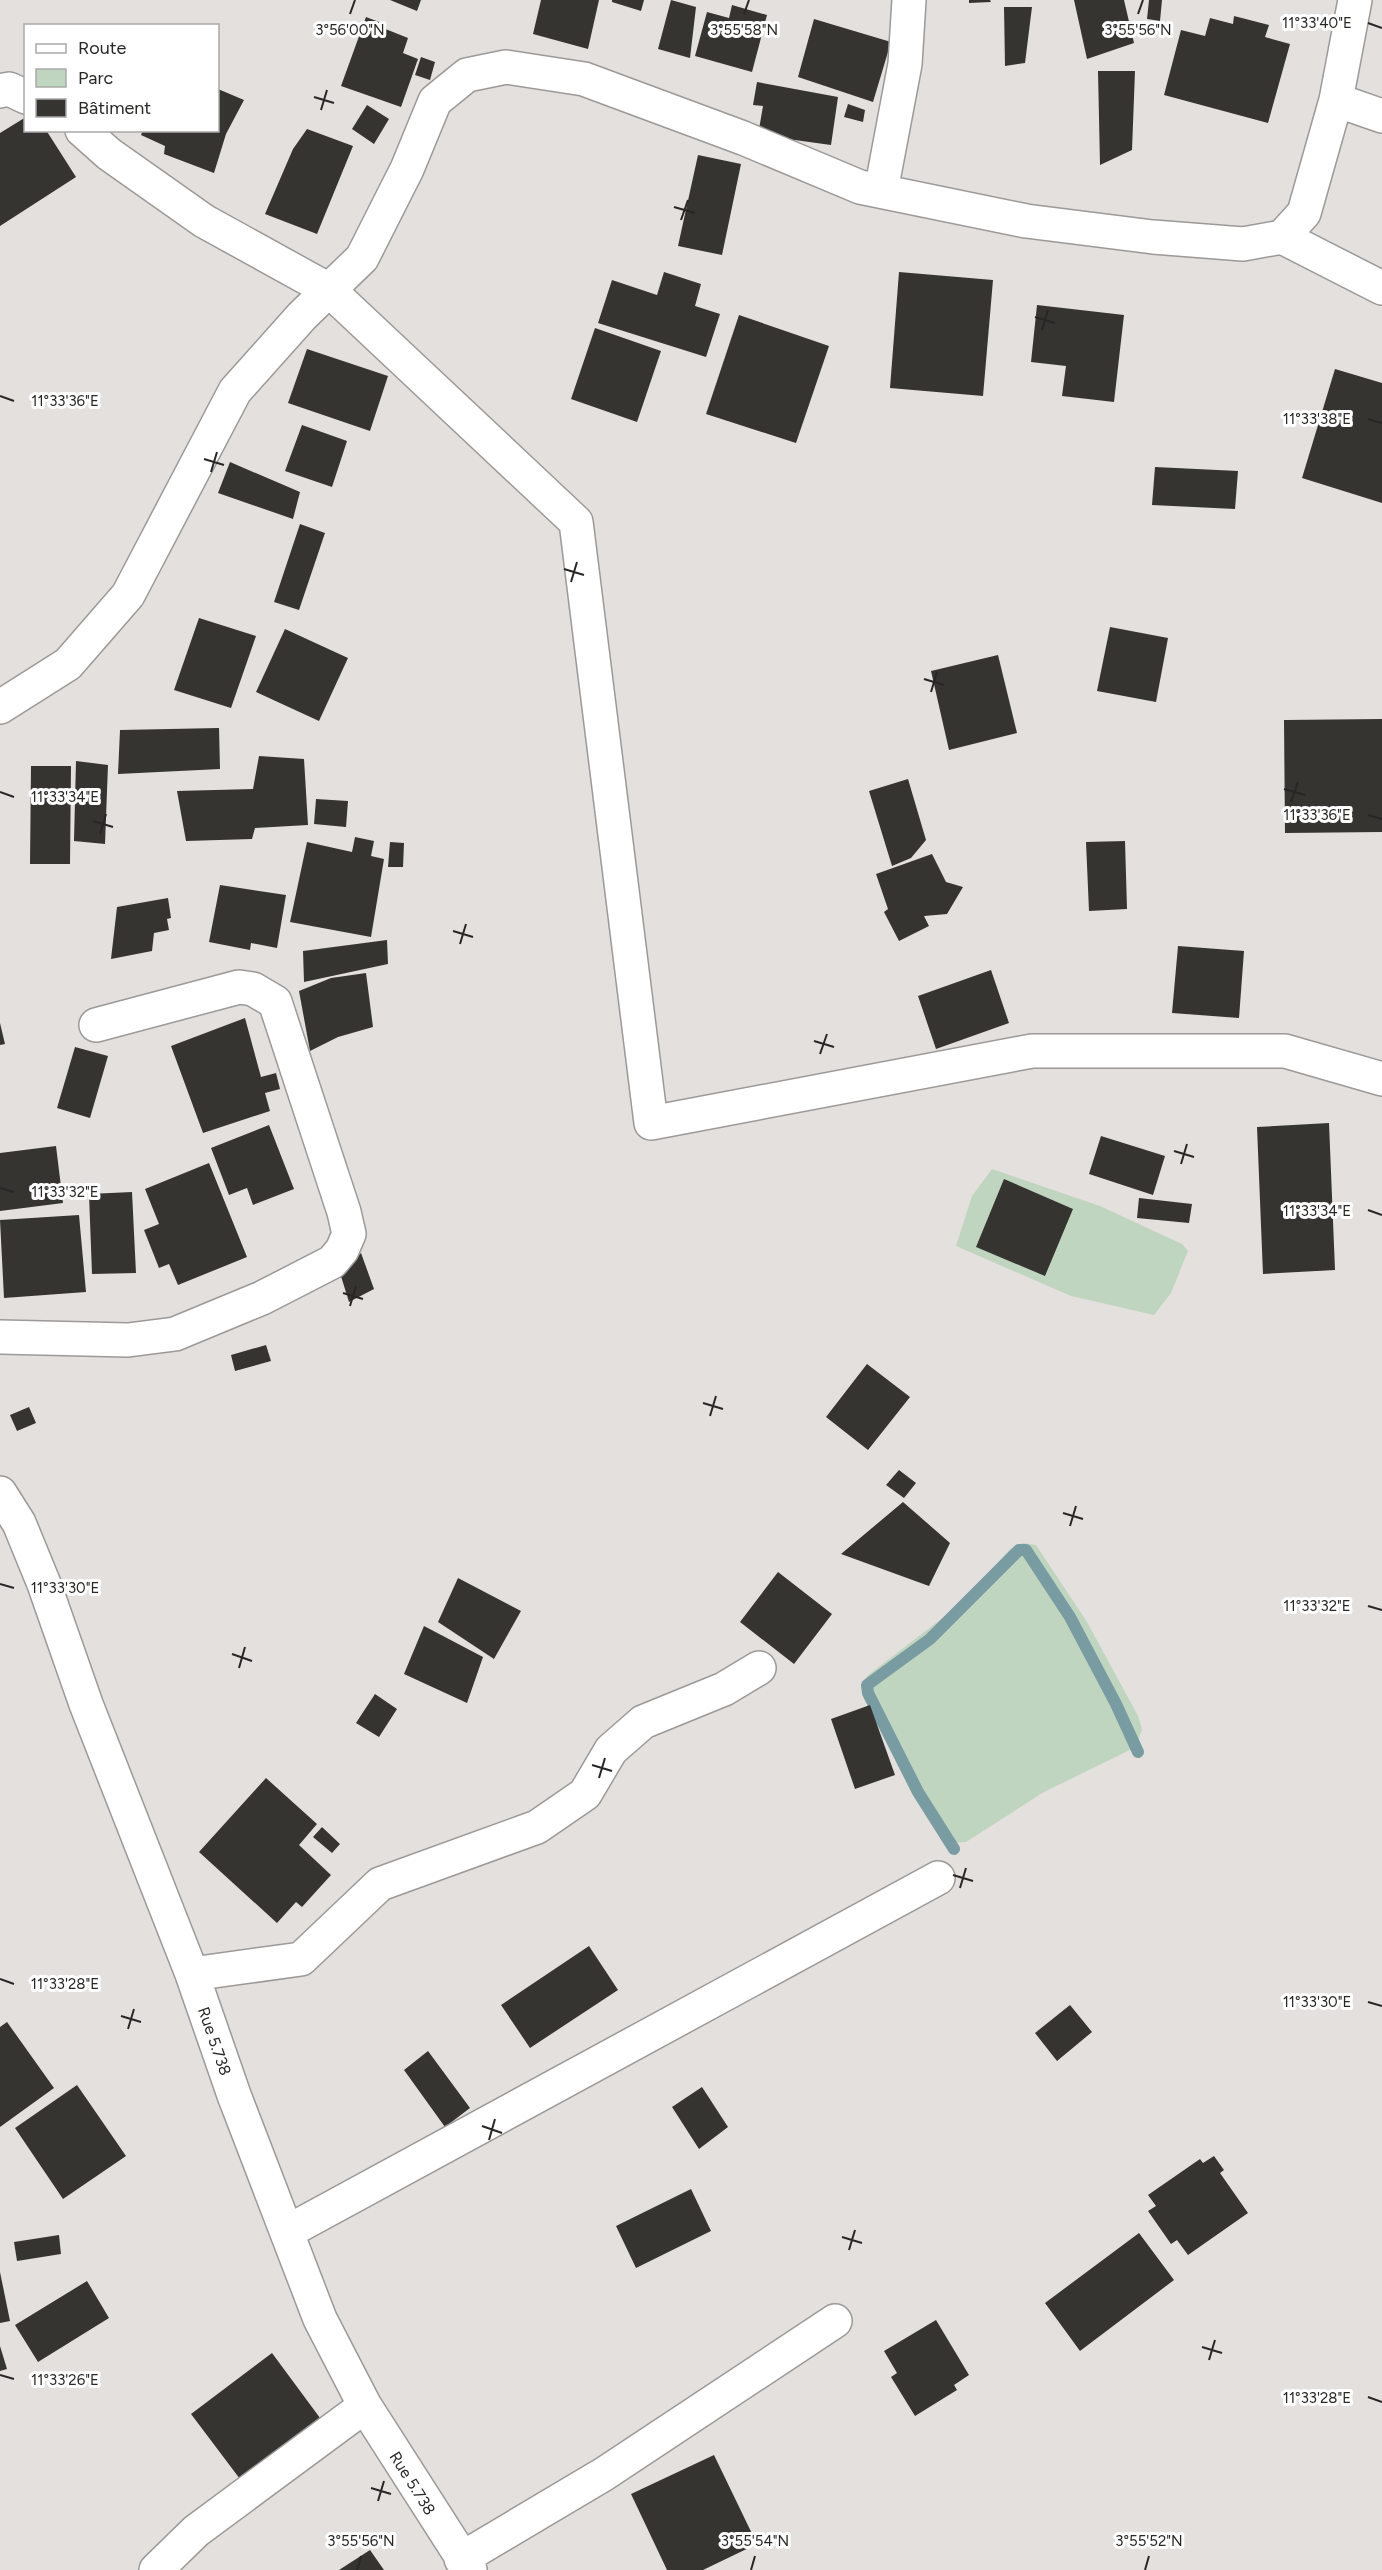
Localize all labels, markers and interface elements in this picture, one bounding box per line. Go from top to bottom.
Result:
text: 11°33'40"E [1282,14,1352,32]
text: 3°56'00"N [315,21,385,39]
text: 3°55'58"N [710,21,778,39]
text: 3°55'56"N [1104,21,1172,39]
legend [24,24,219,132]
text: Route [78,37,127,59]
text: Parc [78,67,114,89]
text: Bâtiment [78,97,151,119]
text: 11°33'36"E [31,392,99,410]
text: 11°33'38"E [1283,410,1351,428]
text: 11°33'34"E [31,788,99,806]
text: 11°33'36"E [1283,806,1351,824]
text: 11°33'32"E [31,1183,99,1201]
text: 11°33'34"E [1283,1202,1351,1220]
text: 11°33'30"E [31,1579,99,1597]
text: 11°33'32"E [1283,1597,1351,1615]
text: 11°33'28"E [31,1975,99,1993]
text: 11°33'30"E [1283,1993,1351,2011]
street label: Rue 5.738 [194,2004,235,2078]
text: 11°33'26"E [31,2371,99,2389]
text: 11°33'28"E [1283,2389,1351,2407]
street label: Rue 5.738 [386,2448,440,2519]
text: 3°55'56"N [327,2532,395,2550]
text: 3°55'54"N [721,2532,789,2550]
text: 3°55'52"N [1115,2532,1183,2550]

